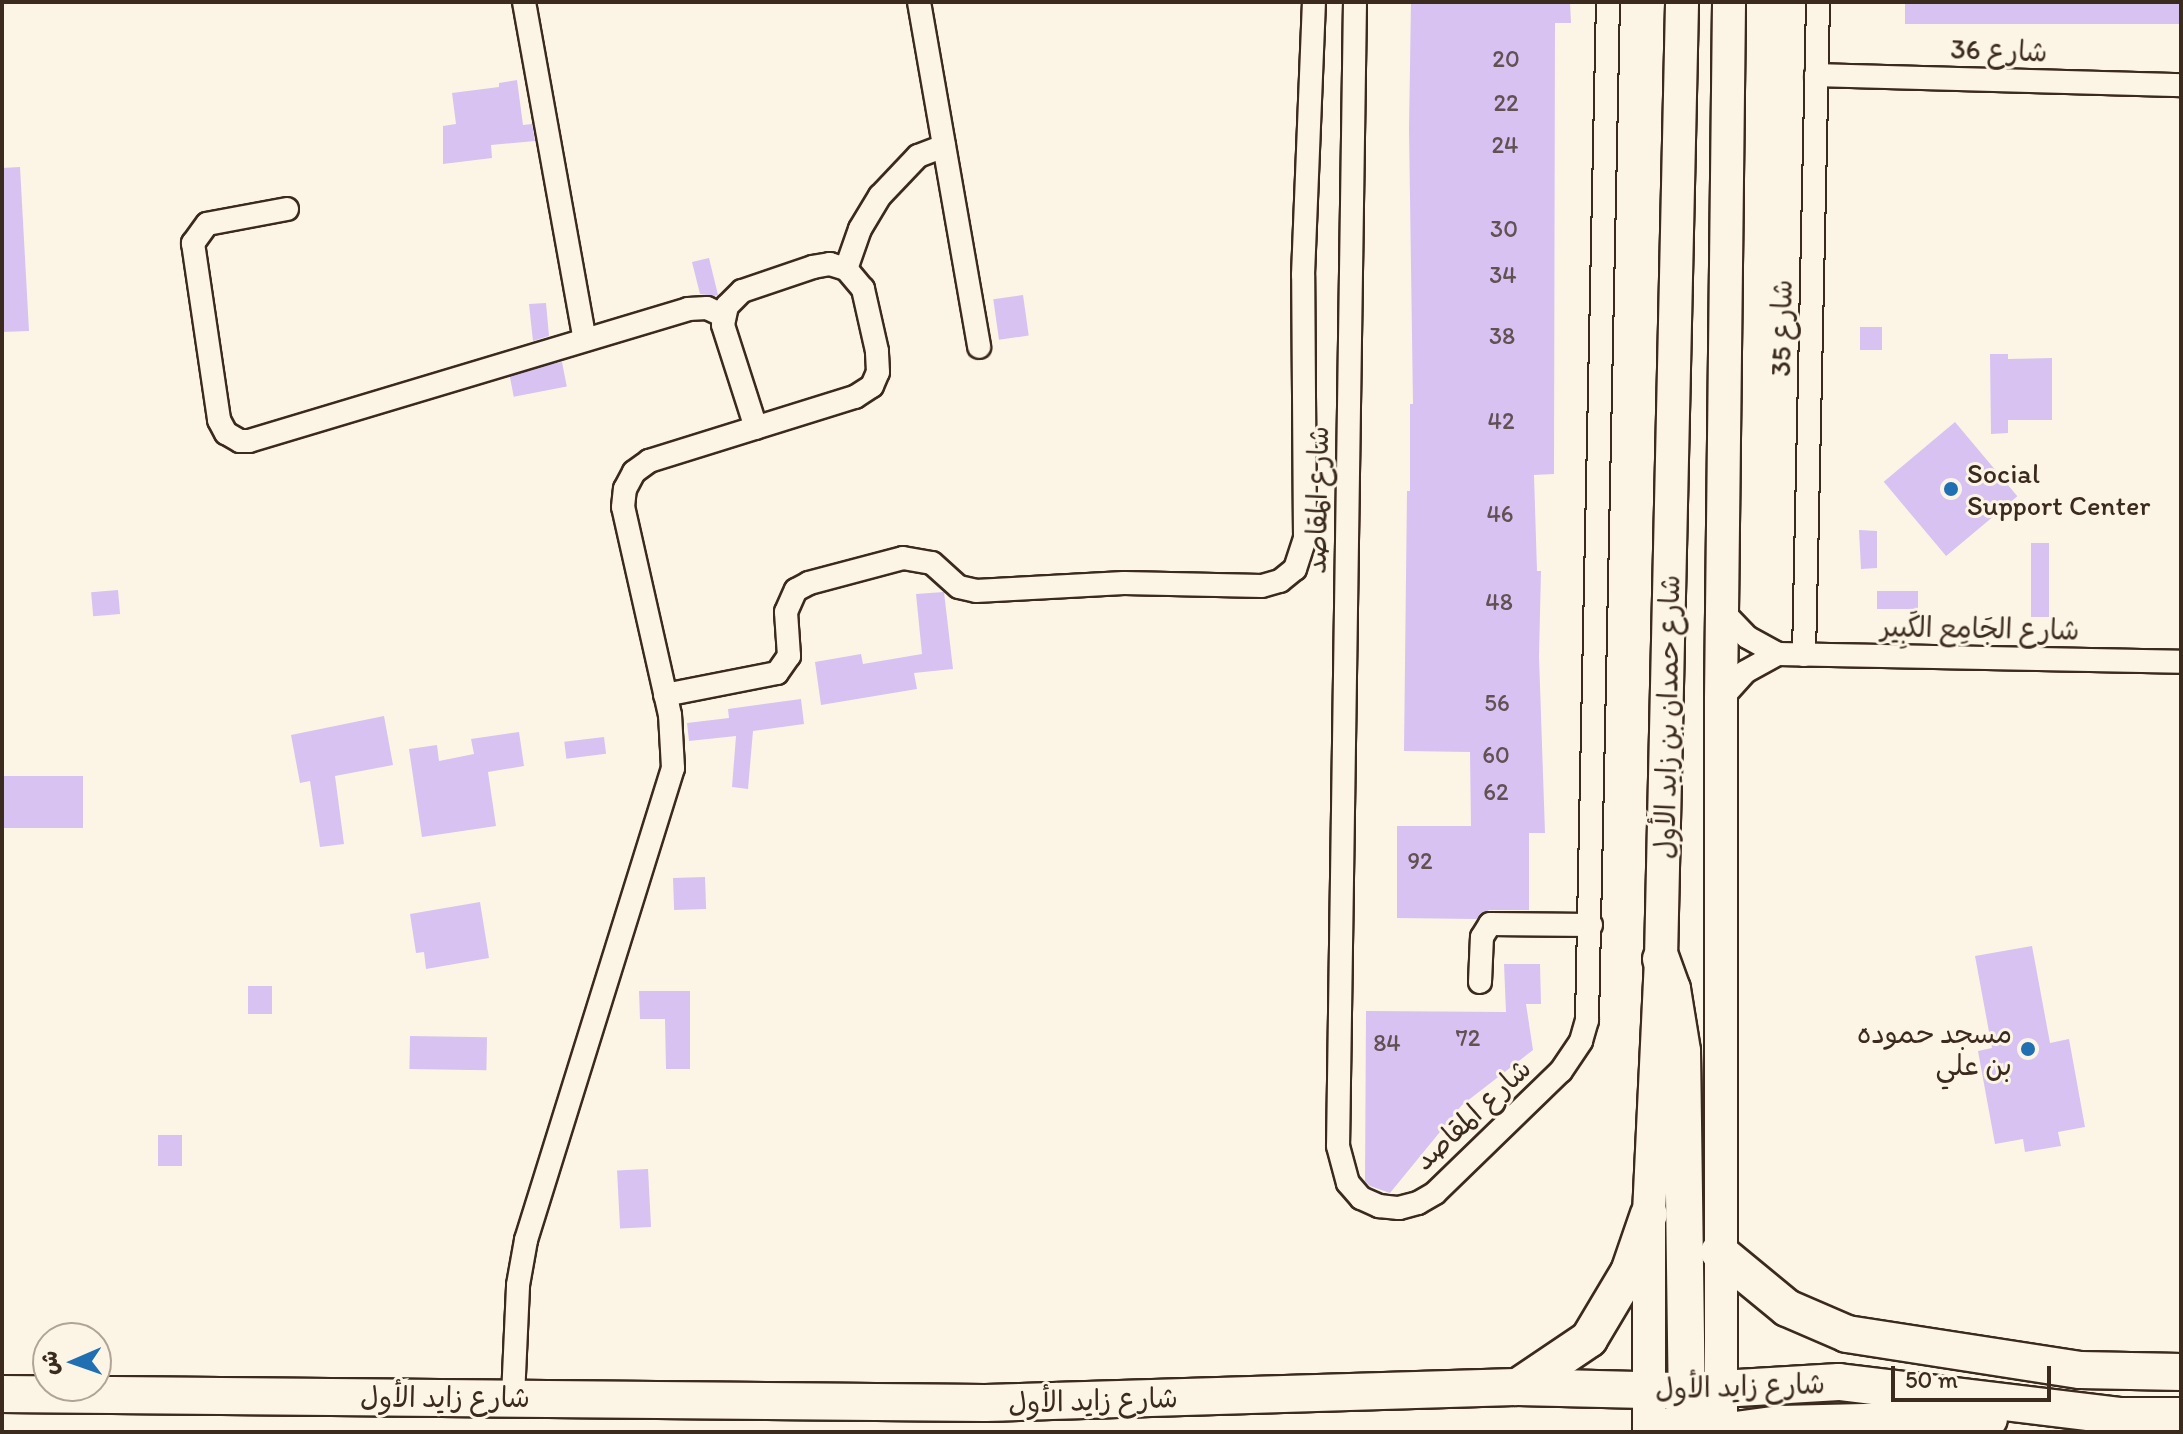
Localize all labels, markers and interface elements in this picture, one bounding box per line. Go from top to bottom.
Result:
street label: شارع 36 [1950,32,2048,68]
house number: 20 [1492,45,1520,73]
house number: 22 [1493,89,1519,117]
house number: 24 [1491,131,1519,159]
house number: 30 [1490,215,1518,243]
house number: 34 [1489,261,1517,289]
street label: شارع 35 [1763,279,1799,377]
house number: 38 [1489,322,1515,350]
house number: 42 [1487,407,1515,435]
street label: شارع المقاصد [1299,426,1335,574]
place label: Social Support Center [1967,456,2151,522]
marker: Social Support Center [1942,480,1960,498]
house number: 46 [1486,500,1514,528]
street label: شارع حمدان بن زايد الأول [1648,575,1686,859]
house number: 48 [1485,588,1513,616]
street label: شارع الجَامِع الكَبِير [1880,609,2080,647]
house number: 56 [1484,689,1510,717]
house number: 60 [1482,741,1510,769]
house number: 62 [1483,778,1509,806]
house number: 92 [1407,847,1433,875]
place label: مسجد حموده بن علي [1857,1016,2012,1082]
house number: 72 [1456,1024,1480,1052]
house number: 84 [1373,1029,1401,1057]
marker: مسجد حموده بن علي [2019,1040,2037,1058]
street label: شارع المقاصد [1406,1051,1538,1177]
north arrow [32,1322,112,1402]
text: ش [36,1350,63,1375]
scale bar [1895,1350,2055,1400]
text: 50 m [1905,1365,1958,1394]
street label: شارع زايد الأول [1655,1366,1825,1406]
street label: شارع زايد الأول [360,1380,530,1414]
street label: شارع زايد الأول [1008,1380,1178,1420]

